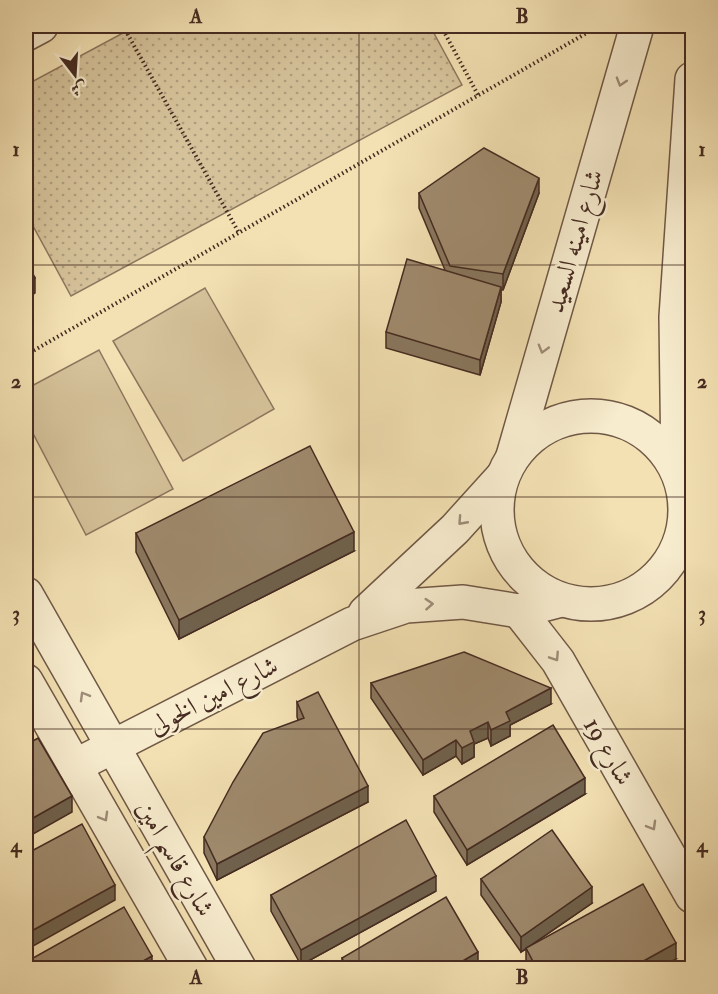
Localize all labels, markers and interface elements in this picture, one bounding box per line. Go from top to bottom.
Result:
text: A [189,4,203,29]
text: B [515,4,529,29]
north arrow [45,45,105,105]
one-way arrow [616,76,628,86]
text: ش [69,77,90,100]
text: 1 [12,137,20,162]
text: 1 [698,137,706,162]
street label: شارع امينه السعيد [539,166,615,318]
one-way arrow [538,344,550,354]
text: 2 [11,369,21,394]
text: 2 [697,369,707,394]
one-way arrow [458,514,469,524]
one-way arrow [424,598,433,611]
text: 3 [12,601,20,626]
text: 3 [698,601,706,626]
street label: شارع امين الخولى [143,650,286,747]
one-way arrow [548,650,559,661]
one-way arrow [79,692,91,702]
street label: شارع 19 [572,712,640,794]
street label: شارع قاسم امين [121,795,221,927]
one-way arrow [97,811,108,821]
one-way arrow [645,820,656,830]
text: 4 [10,833,23,858]
text: 4 [696,833,709,858]
text: A [189,965,203,990]
text: B [515,965,529,990]

